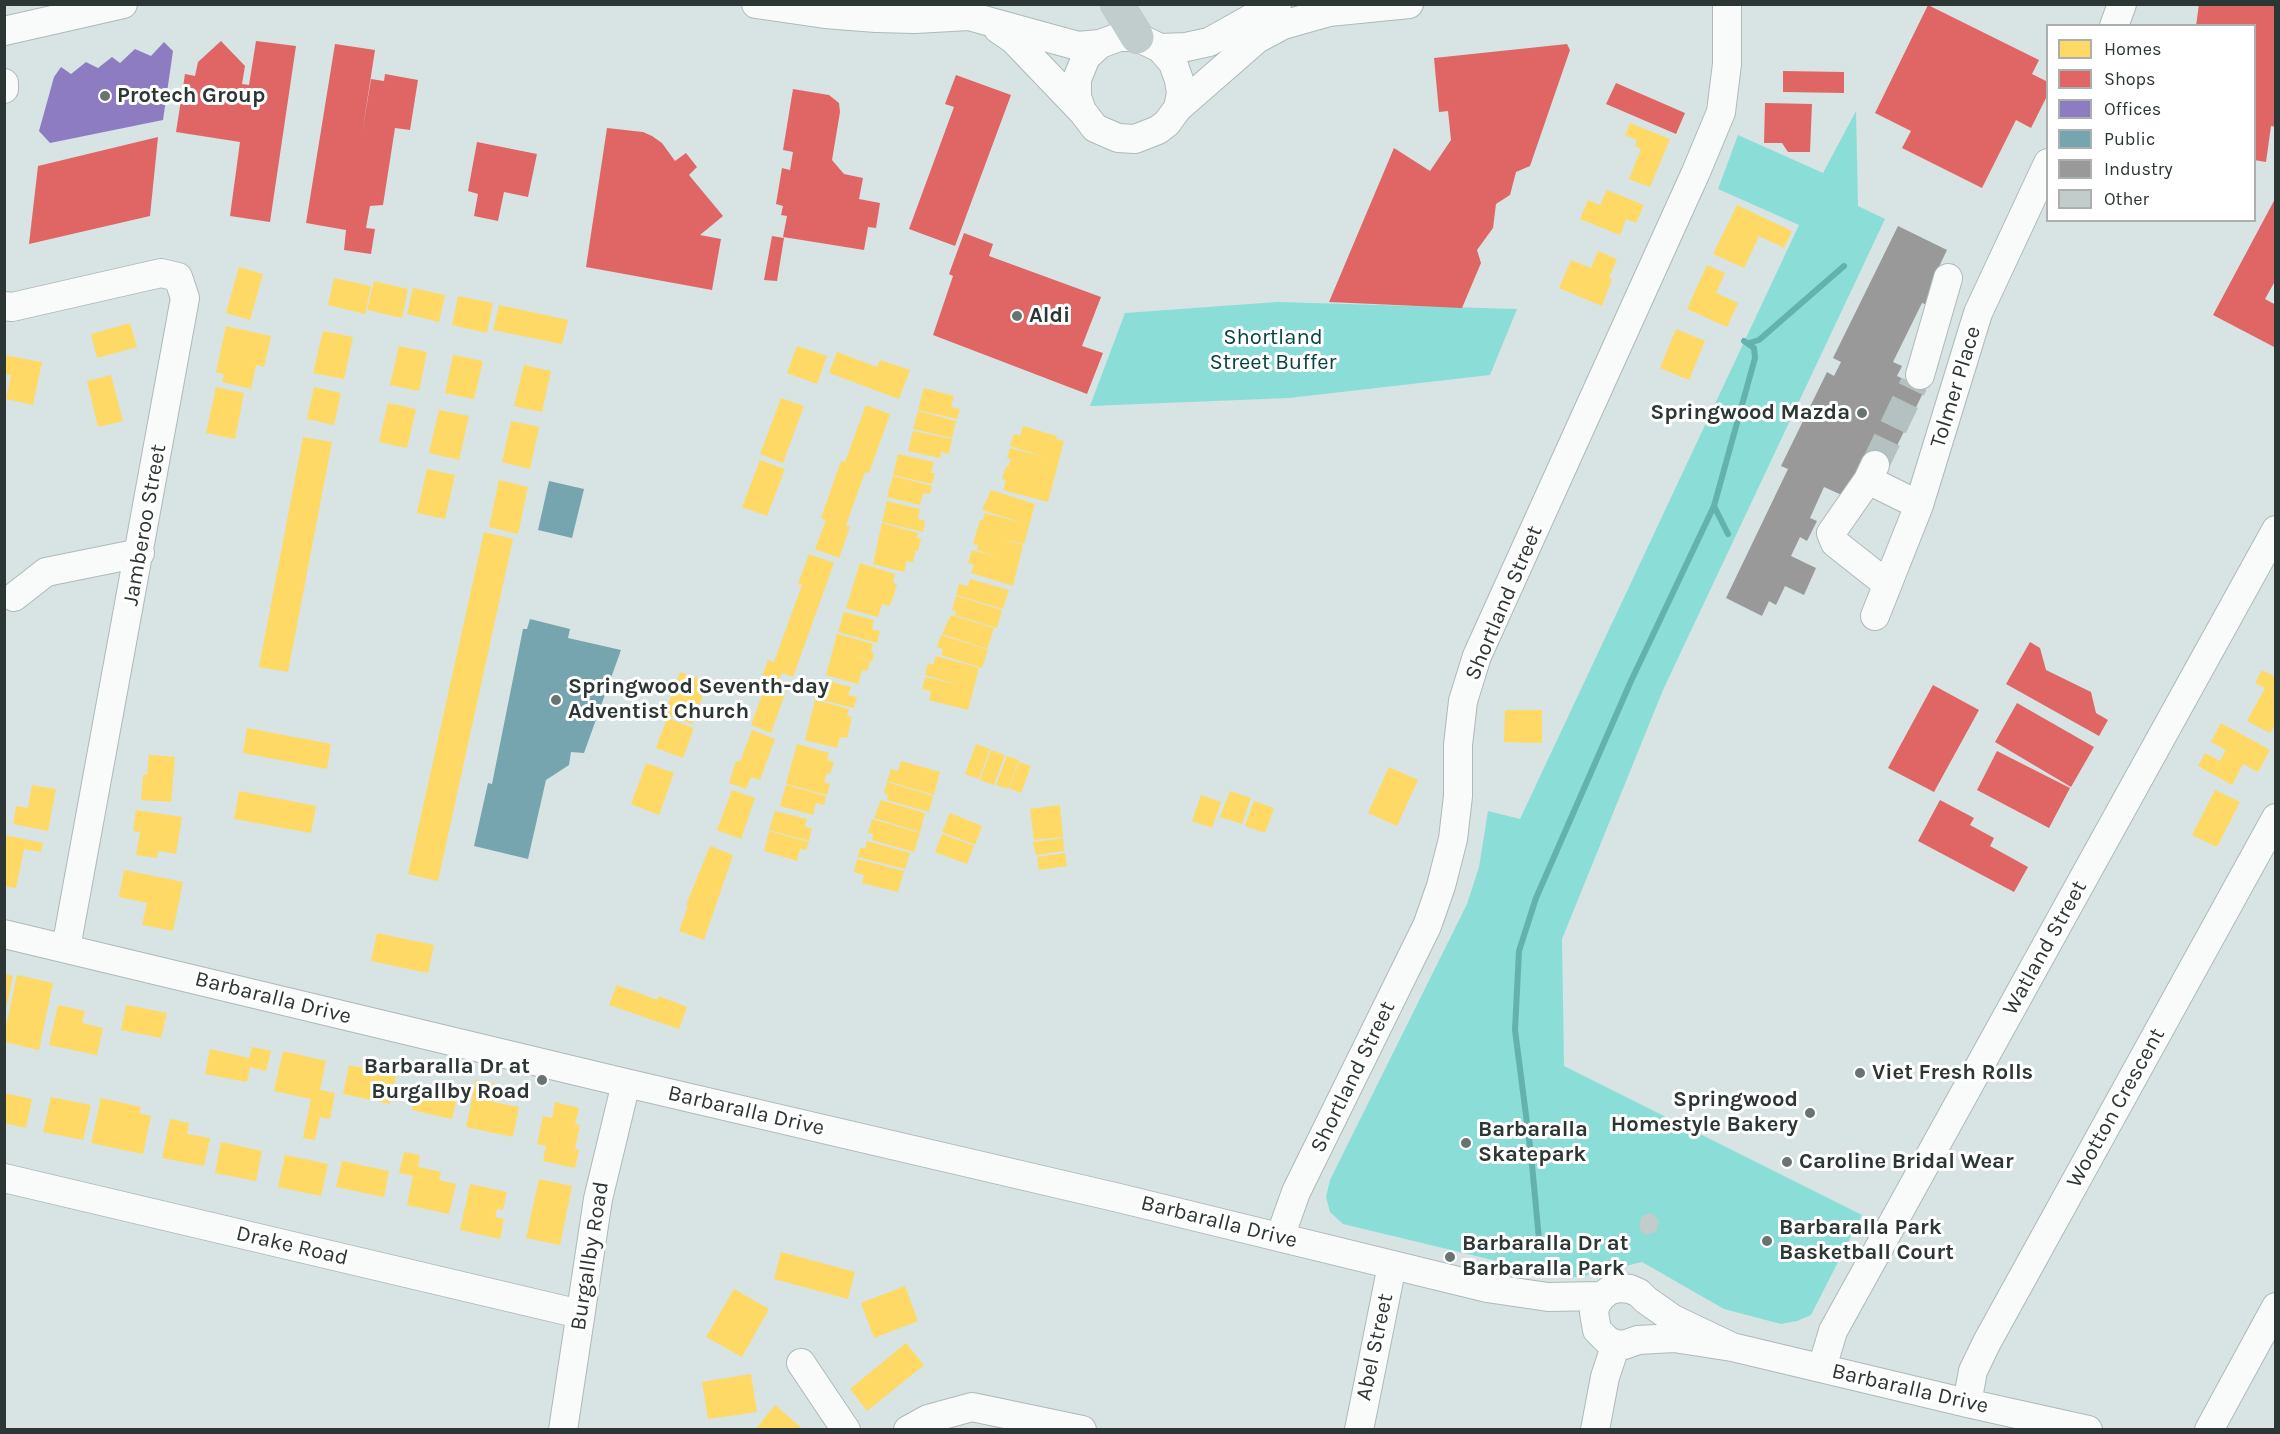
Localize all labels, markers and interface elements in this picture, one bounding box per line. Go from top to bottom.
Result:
legend [2046,24,2256,222]
text: Homes [2104,38,2161,60]
text: Shops [2104,68,2156,90]
place label: Protech Group [117,83,265,109]
marker: Protech Group [98,89,112,103]
text: Offices [2104,98,2161,120]
text: Public [2104,128,2155,150]
text: Industry [2104,158,2173,180]
text: Other [2104,188,2149,210]
place label: Aldi [1029,303,1070,329]
marker: Aldi [1010,309,1024,323]
street label: Tolmer Place [1925,323,1987,451]
park label: Shortland Street Buffer [1210,325,1336,376]
place label: Springwood Mazda [1650,400,1850,426]
marker: Springwood Mazda [1855,406,1869,420]
street label: Jamberoo Street [118,442,172,608]
street label: Shortland Street [1460,522,1548,684]
place label: Springwood Seventh-day Adventist Church [568,674,829,726]
marker: Springwood Seventh-day Adventist Church [549,693,563,707]
street label: Watland Street [1997,876,2093,1020]
street label: Barbaralla Drive [192,966,354,1030]
street label: Shortland Street [1305,997,1401,1157]
street label: Wootton Crescent [2061,1024,2171,1192]
place label: Barbaralla Dr at Burgallby Road [364,1054,530,1106]
place label: Viet Fresh Rolls [1872,1060,2033,1086]
marker: Viet Fresh Rolls [1853,1066,1867,1080]
marker: Barbaralla Dr at Burgallby Road [535,1073,549,1087]
street label: Barbaralla Drive [665,1080,827,1142]
place label: Springwood Homestyle Bakery [1611,1087,1798,1138]
marker: Springwood Homestyle Bakery [1803,1106,1817,1120]
place label: Barbaralla Skatepark [1478,1117,1588,1168]
marker: Barbaralla Skatepark [1459,1136,1473,1150]
place label: Caroline Bridal Wear [1799,1149,2014,1175]
marker: Caroline Bridal Wear [1780,1155,1794,1169]
street label: Burgallby Road [565,1180,615,1332]
street label: Barbaralla Drive [1138,1190,1300,1254]
place label: Barbaralla Park Basketball Court [1779,1215,1954,1266]
street label: Drake Road [233,1220,351,1272]
place label: Barbaralla Dr at Barbaralla Park [1462,1231,1628,1282]
marker: Barbaralla Park Basketball Court [1760,1234,1774,1248]
marker: Barbaralla Dr at Barbaralla Park [1443,1250,1457,1264]
street label: Abel Street [1351,1291,1399,1403]
street label: Barbaralla Drive [1829,1358,1991,1420]

